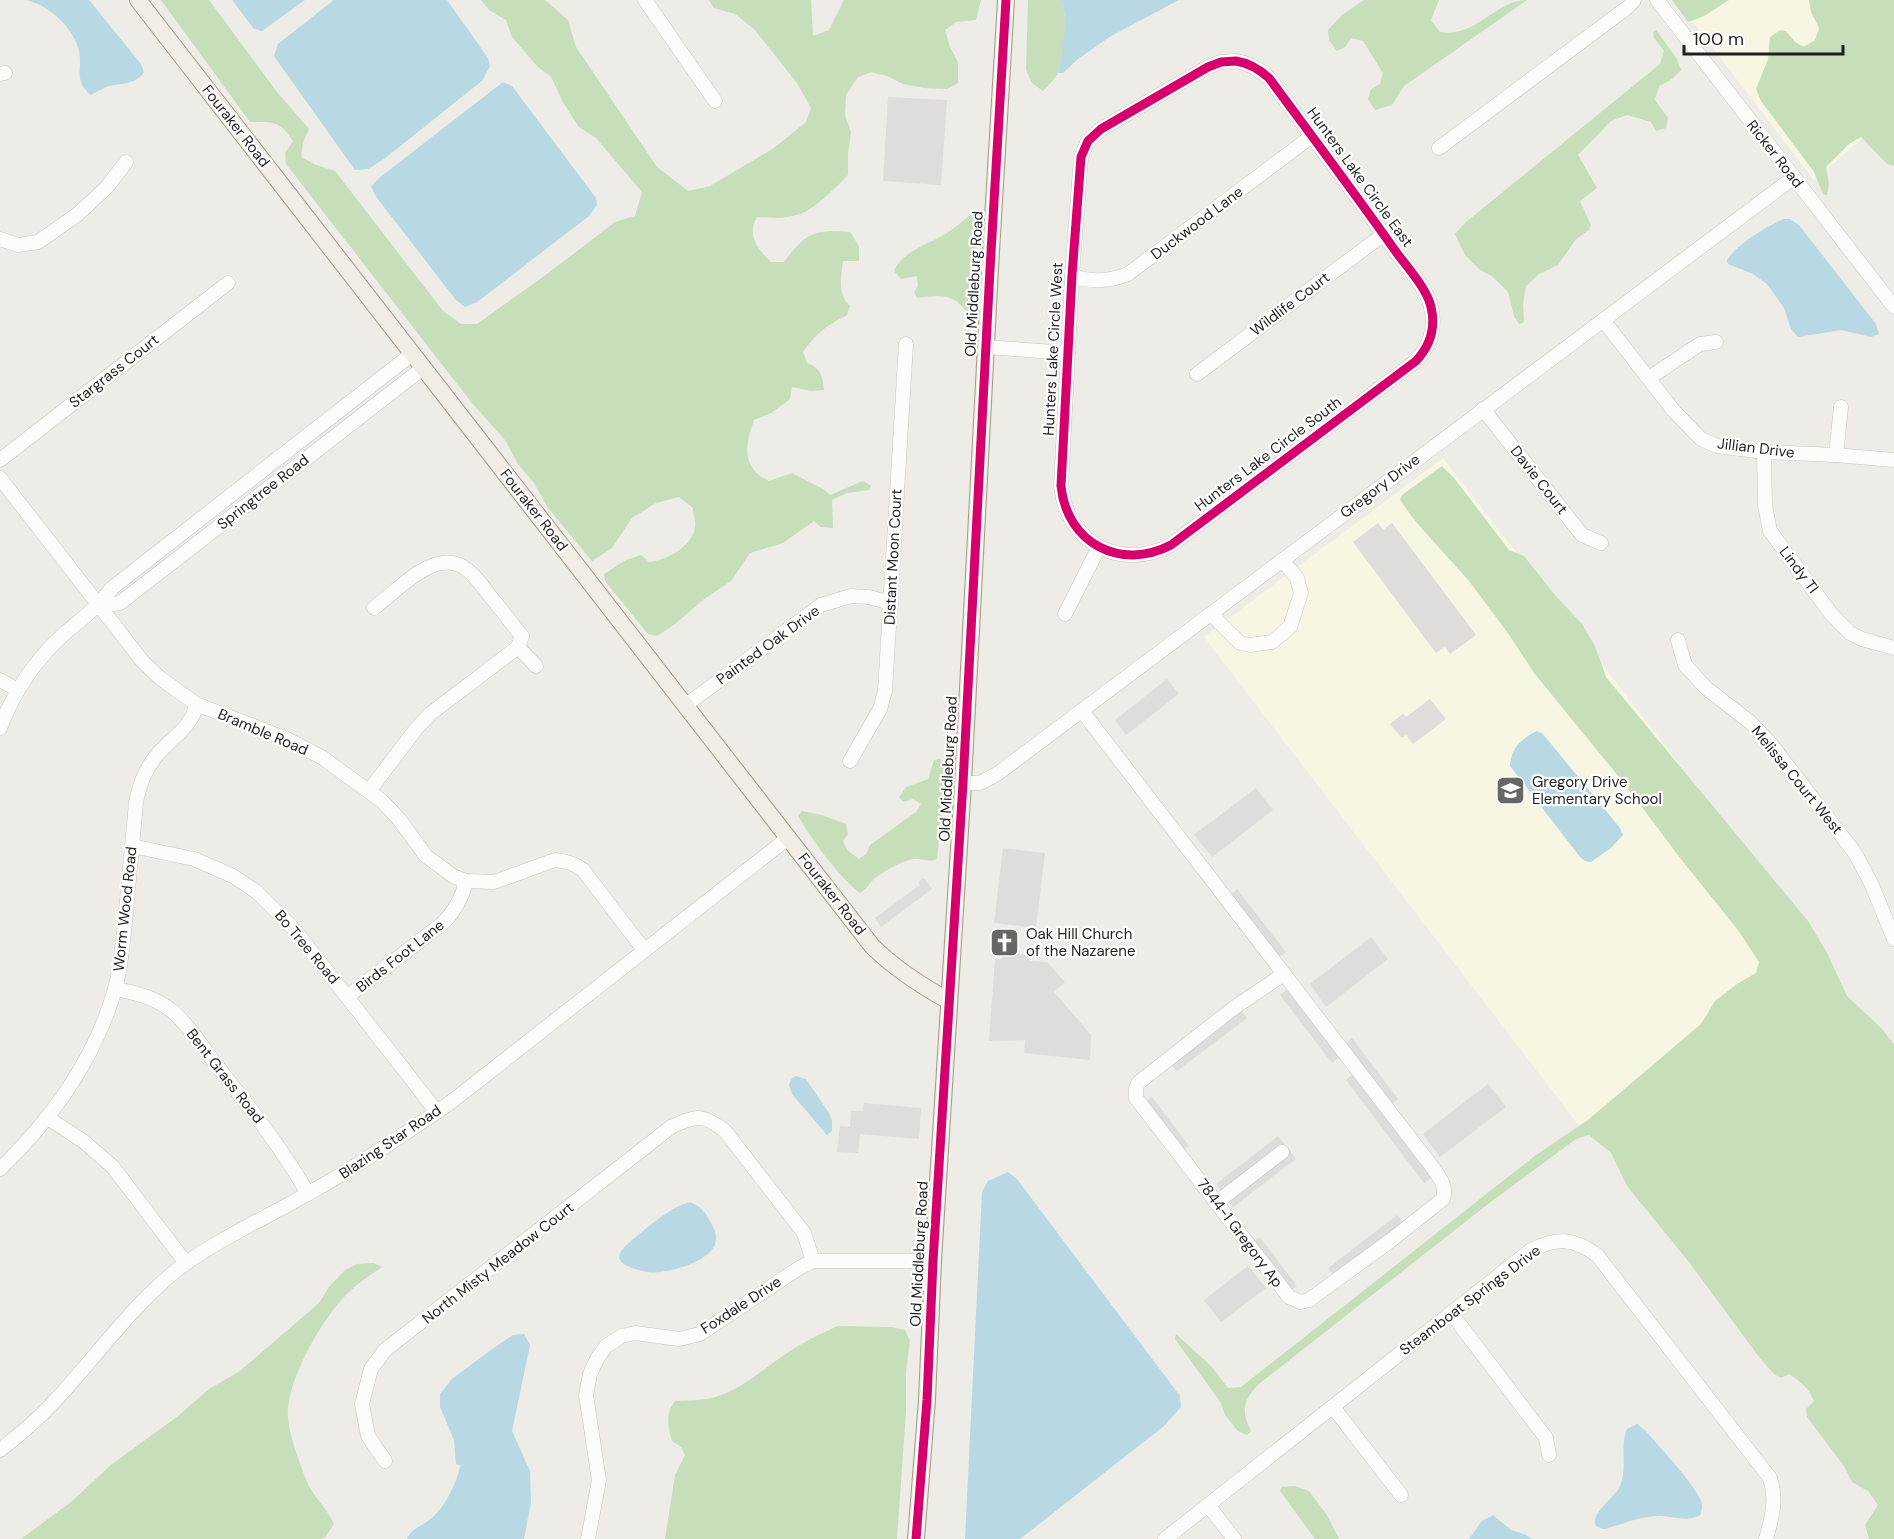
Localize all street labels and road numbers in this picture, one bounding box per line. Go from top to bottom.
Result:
street label: Fouraker Road [198,81,274,171]
street label: Hunters Lake Circle East [1303,103,1418,251]
street label: Ricker Road [1742,116,1808,192]
street label: Duckwood Lane [1147,182,1247,264]
street label: Old Middleburg Road [960,211,988,357]
street label: Hunters Lake Circle West [1038,262,1068,436]
street label: Wildlife Court [1246,267,1334,341]
street label: Stargrass Court [65,330,163,412]
street label: Hunters Lake Circle South [1190,392,1346,516]
street label: Jillian Drive [1716,433,1796,463]
street label: Davie Court [1506,442,1572,519]
street label: Gregory Drive [1336,449,1424,523]
street label: Springtree Road [213,450,313,534]
street label: Fouraker Road [496,465,572,555]
street label: Distant Moon Court [879,488,907,626]
street label: Lindy Tl [1775,543,1823,597]
street label: Painted Oak Drive [712,601,824,689]
street label: Old Middleburg Road [934,696,962,842]
street label: Bramble Road [215,704,311,760]
street label: Melissa Court West [1747,722,1847,839]
street label: Worm Wood Road [108,846,142,972]
street label: Fouraker Road [794,849,870,939]
street label: Bo Tree Road [270,906,344,988]
street label: Birds Foot Lane [352,915,448,997]
street label: Bent Grass Road [182,1024,268,1128]
street label: Blazing Star Road [335,1100,445,1184]
street label: 7844-1 Gregory Ap [1193,1175,1287,1291]
street label: Old Middleburg Road [905,1181,933,1327]
street label: North Misty Meadow Court [418,1197,578,1329]
street label: Steamboat Springs Drive [1395,1240,1545,1360]
street label: Foxdale Drive [697,1271,785,1339]

